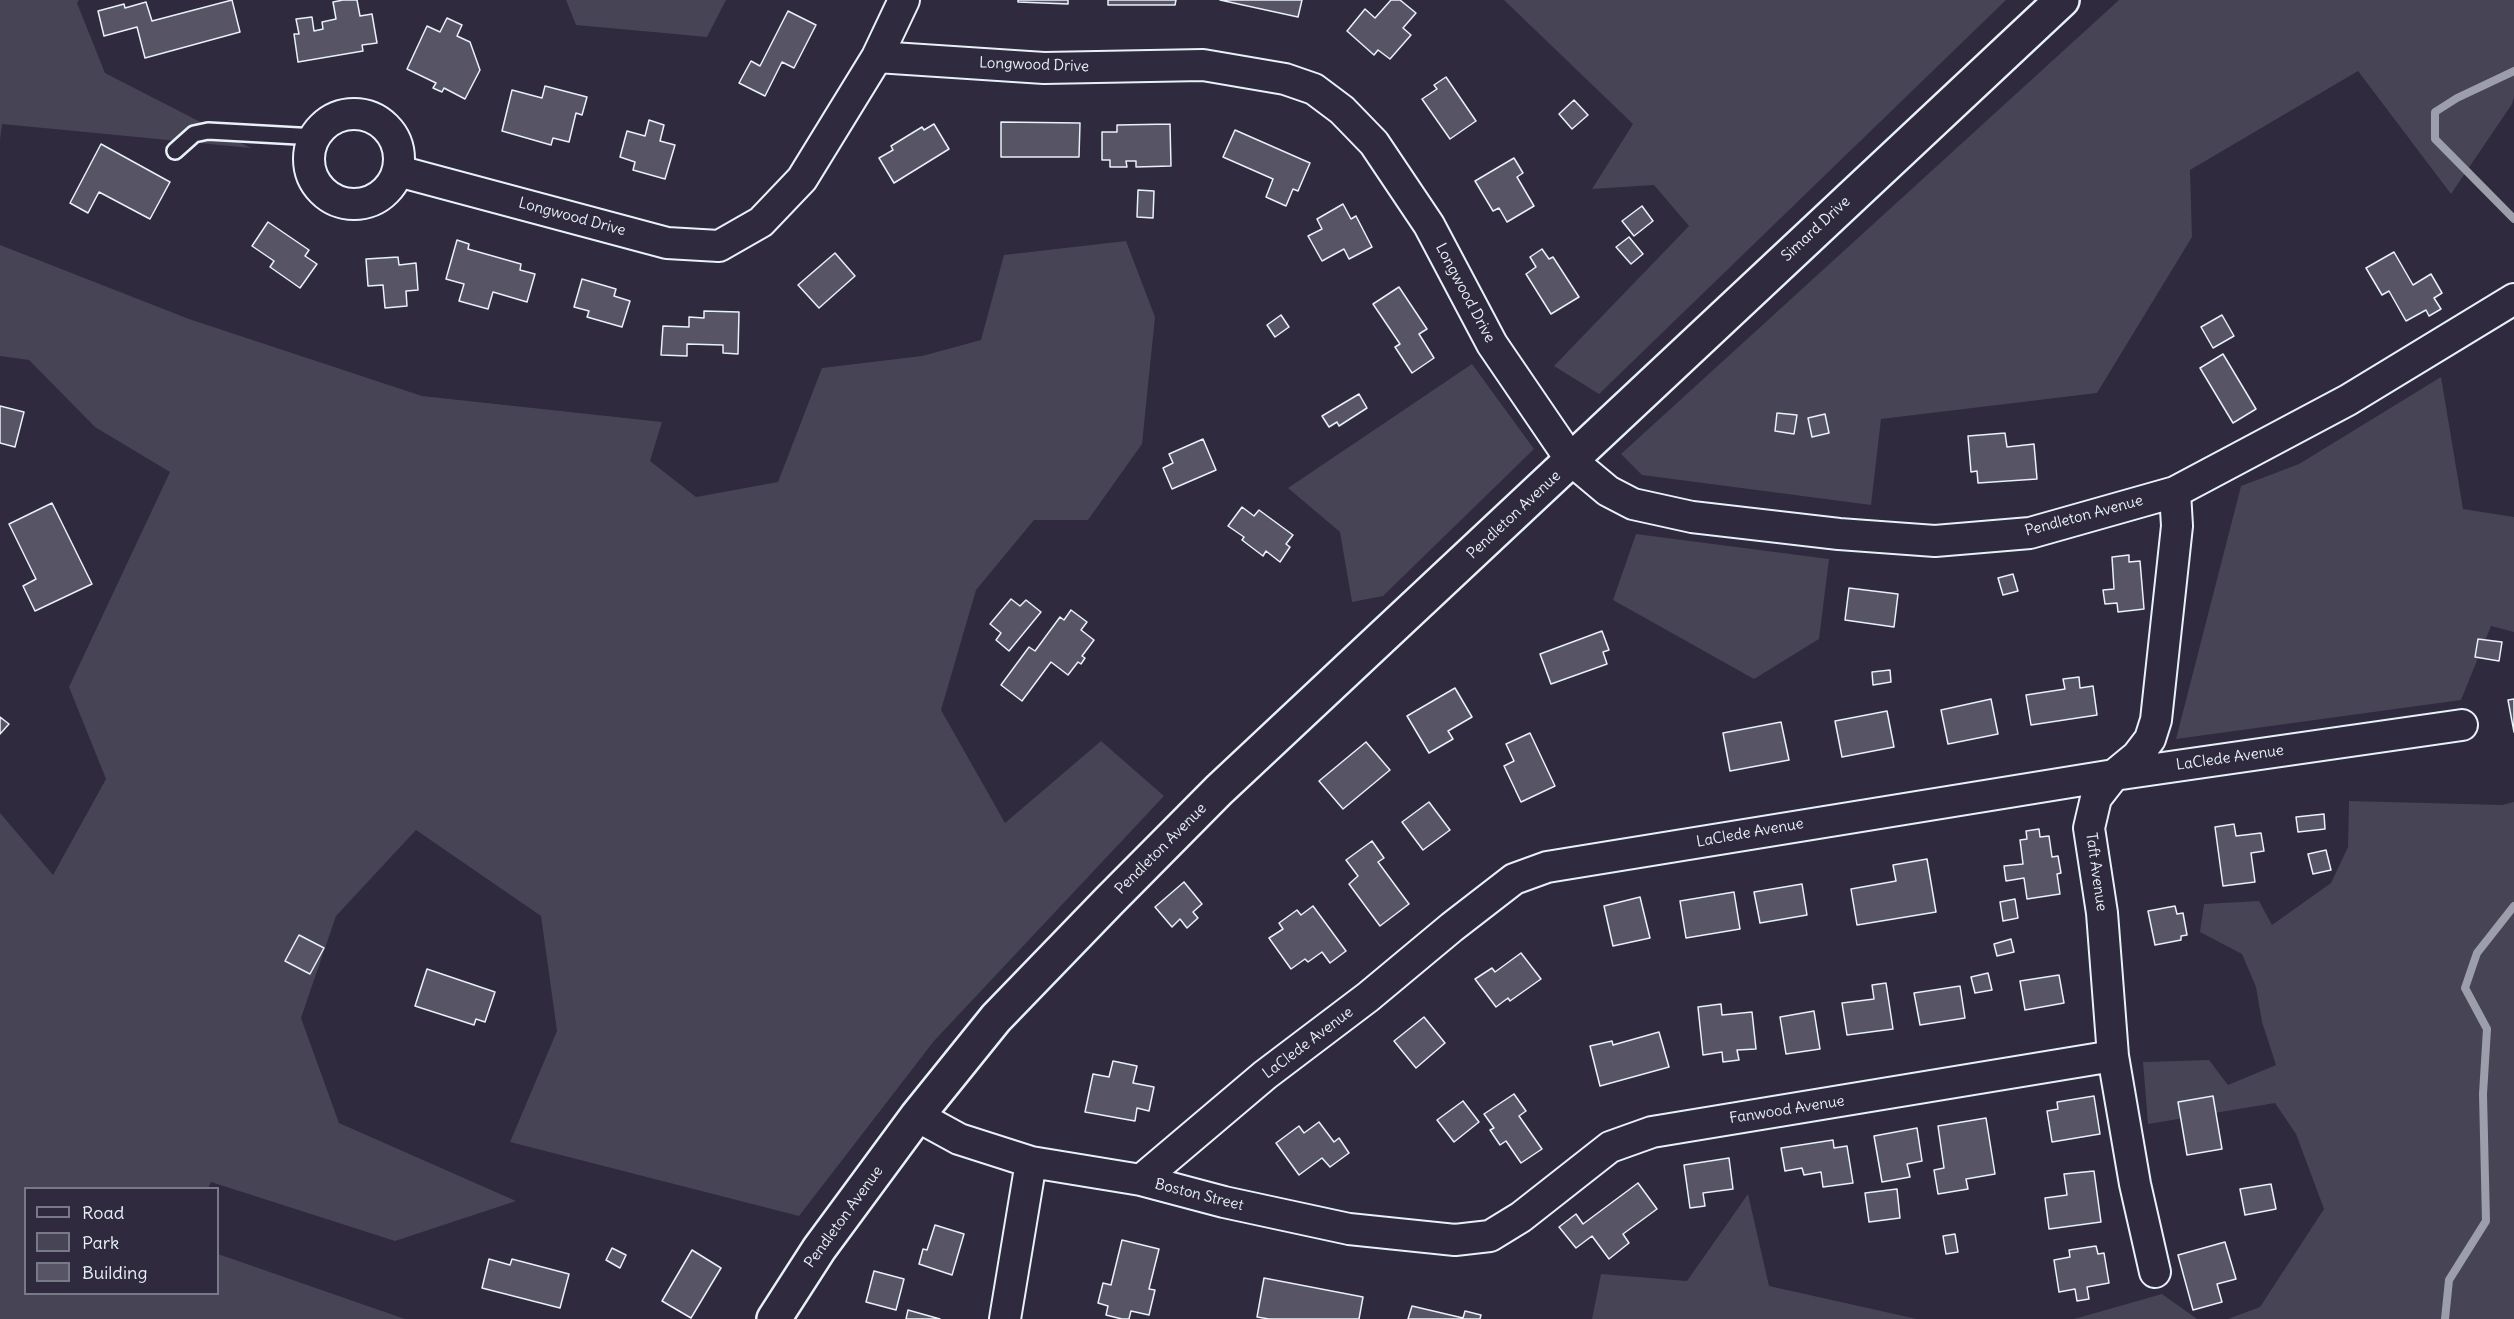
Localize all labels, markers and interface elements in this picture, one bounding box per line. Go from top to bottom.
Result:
street label: Longwood Drive [979,54,1089,76]
street label: Simard Drive [1778,193,1854,265]
street label: Longwood Drive [517,194,627,240]
street label: Longwood Drive [1431,240,1499,346]
street label: Pendleton Avenue [1463,467,1565,563]
street label: Pendleton Avenue [2023,492,2145,540]
street label: LaClede Avenue [2175,742,2285,774]
street label: Pendleton Avenue [1112,800,1210,898]
street label: LaClede Avenue [1695,815,1805,851]
street label: Taft Avenue [2082,832,2110,912]
street label: LaClede Avenue [1259,1003,1357,1083]
street label: Fanwood Avenue [1728,1092,1846,1128]
street label: Pendleton Avenue [801,1163,887,1271]
street label: Boston Street [1153,1175,1245,1215]
legend [24,1187,219,1295]
text: Road [82,1201,124,1224]
text: Park [82,1231,119,1254]
text: Building [82,1261,147,1284]

